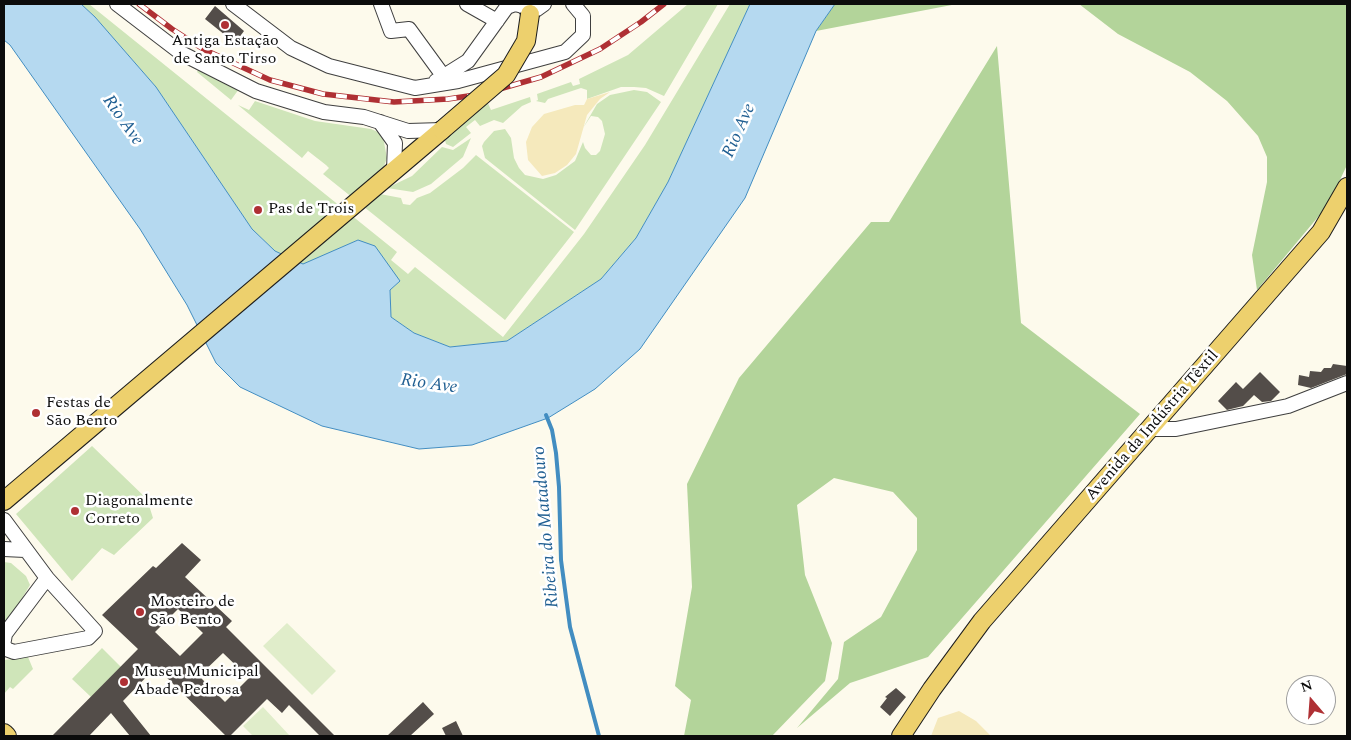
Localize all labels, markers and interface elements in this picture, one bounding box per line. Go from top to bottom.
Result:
marker: Antiga Estação de Santo Tirso [219,19,231,31]
place label: Antiga Estação de Santo Tirso [171,32,279,70]
water label: Rio Ave [97,91,147,151]
water label: Rio Ave [719,101,761,161]
place label: Pas de Trois [268,200,355,220]
marker: Pas de Trois [252,204,264,216]
street label: Avenida da Indústria Têxtil [1083,347,1223,505]
water label: Rio Ave [399,370,459,400]
place label: Festas de São Bento [46,394,117,432]
marker: Festas de São Bento [30,407,42,419]
water label: Ribeira do Matadouro [529,445,565,609]
place label: Diagonalmente Correto [85,492,193,530]
marker: Diagonalmente Correto [69,505,81,517]
place label: Mosteiro de São Bento [150,593,235,631]
marker: Mosteiro de São Bento [134,606,146,618]
place label: Museu Municipal Abade Pedrosa [134,663,259,701]
text: N [1298,674,1315,698]
north arrow [1286,675,1336,725]
marker: Museu Municipal Abade Pedrosa [118,676,130,688]

